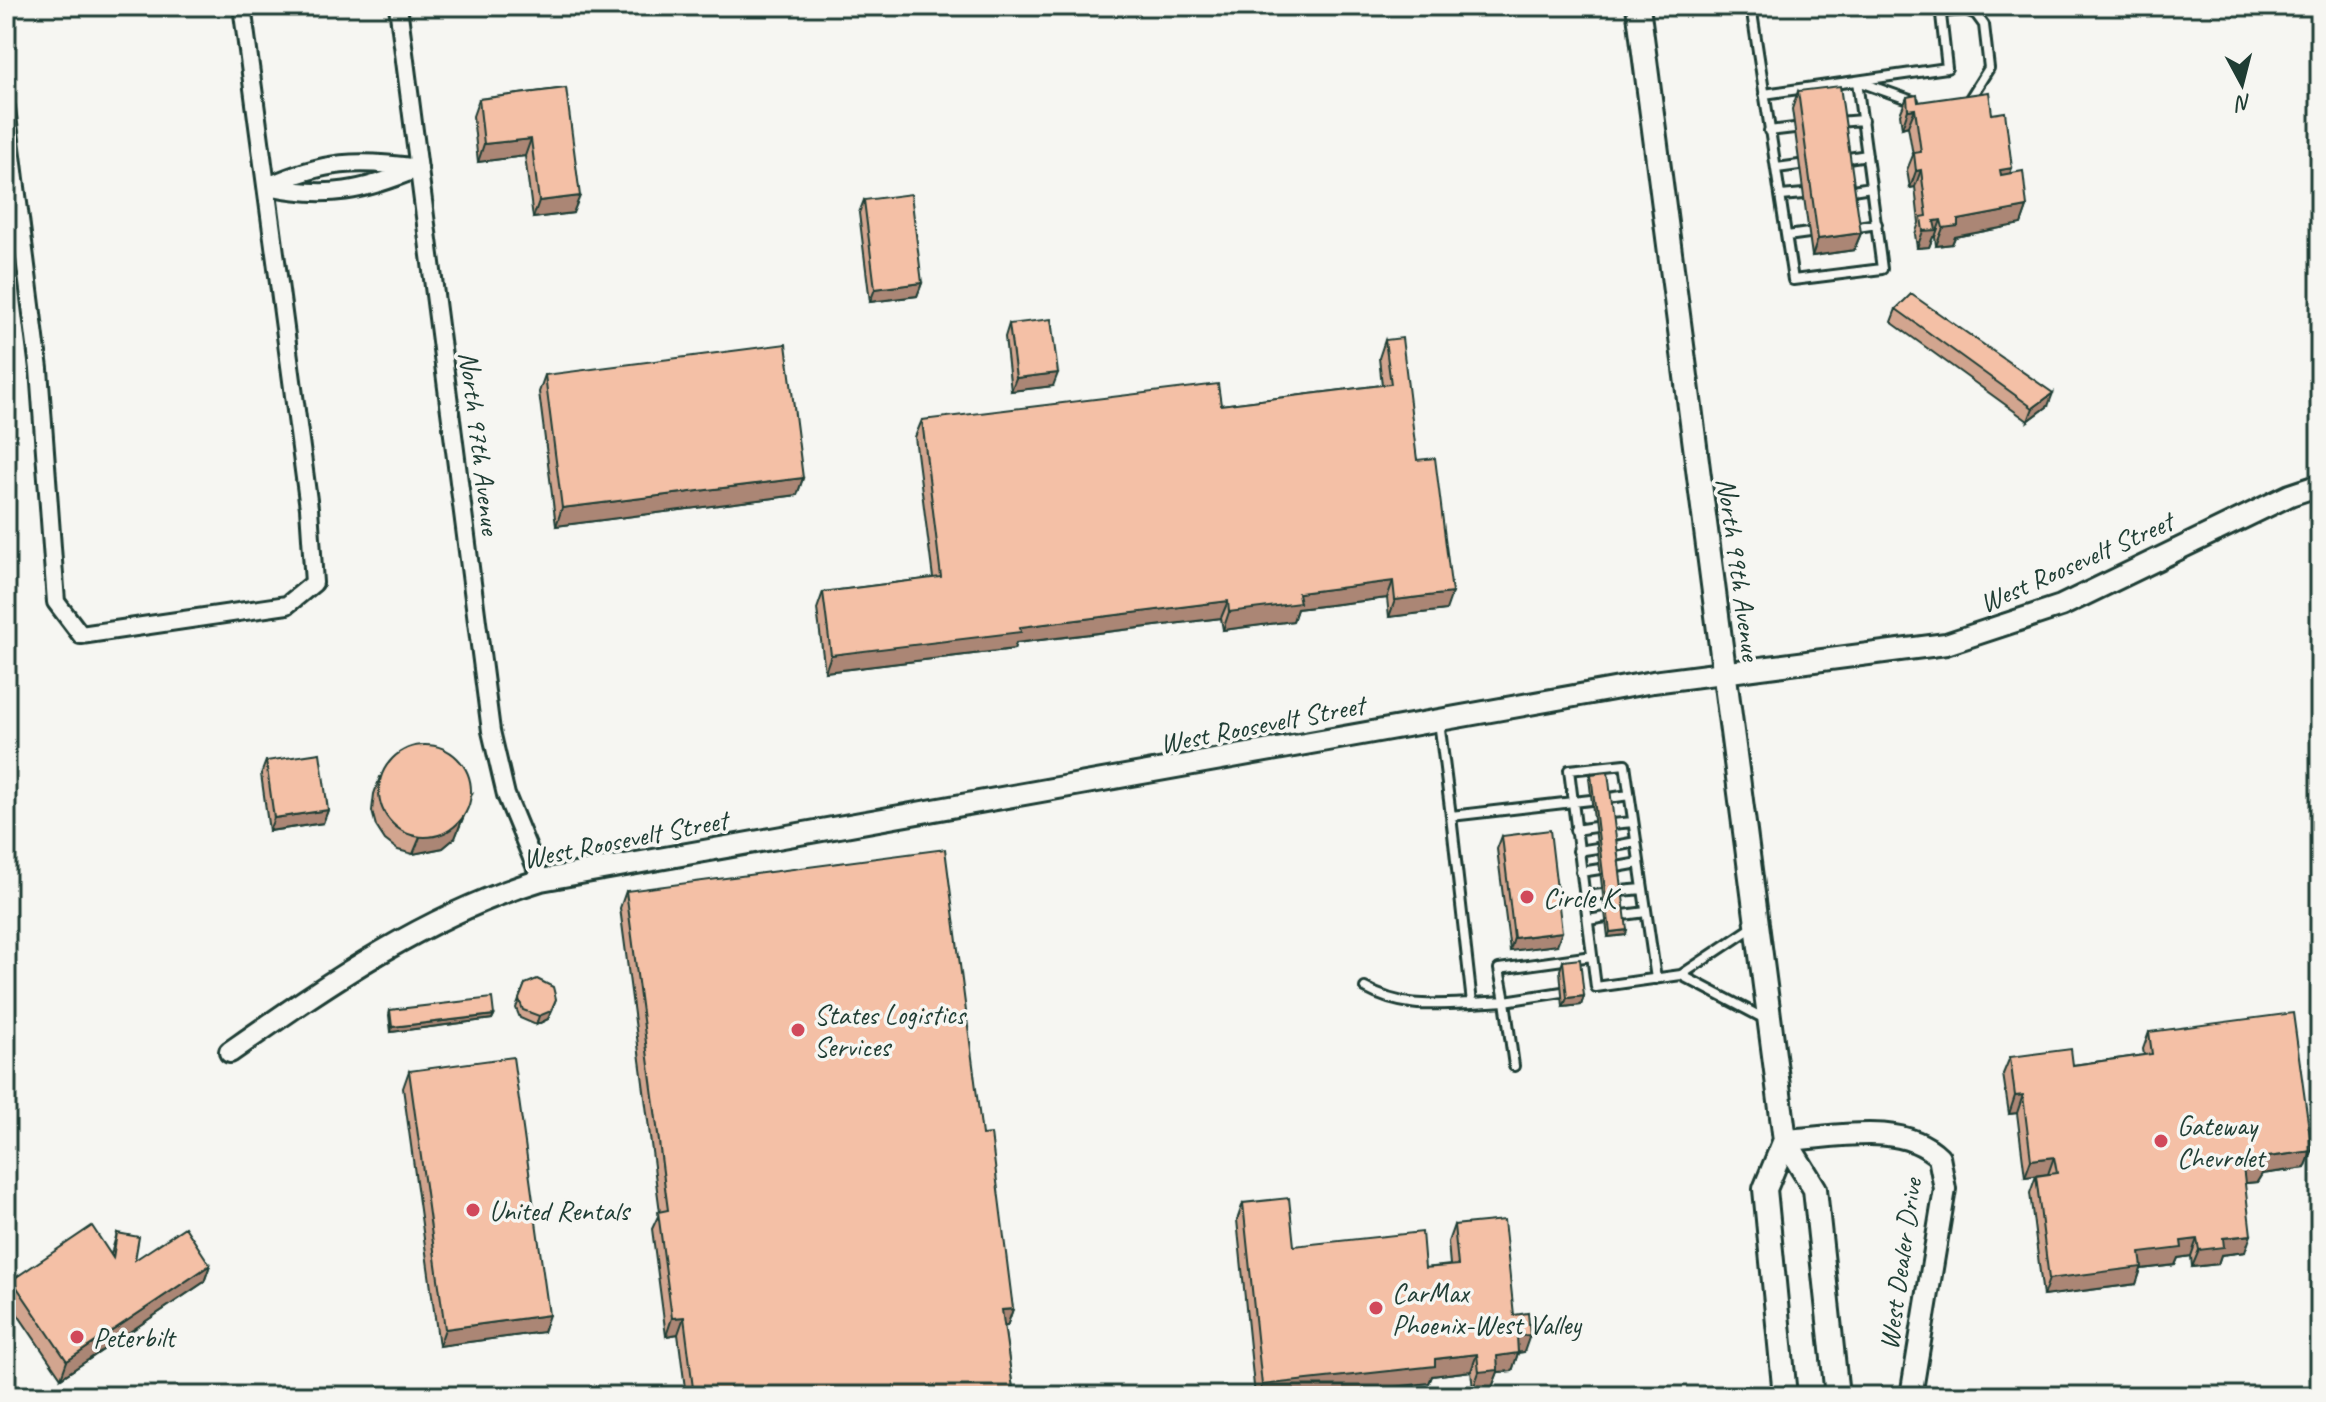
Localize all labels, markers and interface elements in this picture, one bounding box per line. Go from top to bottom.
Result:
north arrow [2202,44,2282,124]
text: N [2232,88,2253,118]
street label: North 97th Avenue [451,350,509,538]
street label: North 99th Avenue [1709,475,1769,664]
street label: West Roosevelt Street [1974,502,2181,620]
street label: West Roosevelt Street [1157,686,1371,761]
street label: West Roosevelt Street [520,801,734,876]
place label: Circle K [1543,880,1622,915]
marker: Circle K [1518,888,1536,906]
place label: States Logistics Services [814,997,968,1064]
marker: States Logistics Services [789,1021,807,1039]
place label: Gateway Chevrolet [2177,1108,2267,1175]
marker: Gateway Chevrolet [2152,1132,2170,1150]
street label: West Dealer Drive [1871,1174,1930,1352]
place label: United Rentals [489,1193,631,1228]
marker: United Rentals [464,1201,482,1219]
place label: CarMax Phoenix-West Valley [1392,1275,1583,1342]
marker: CarMax Phoenix-West Valley [1367,1299,1385,1317]
place label: Peterbilt [93,1320,177,1355]
marker: Peterbilt [68,1328,86,1346]

